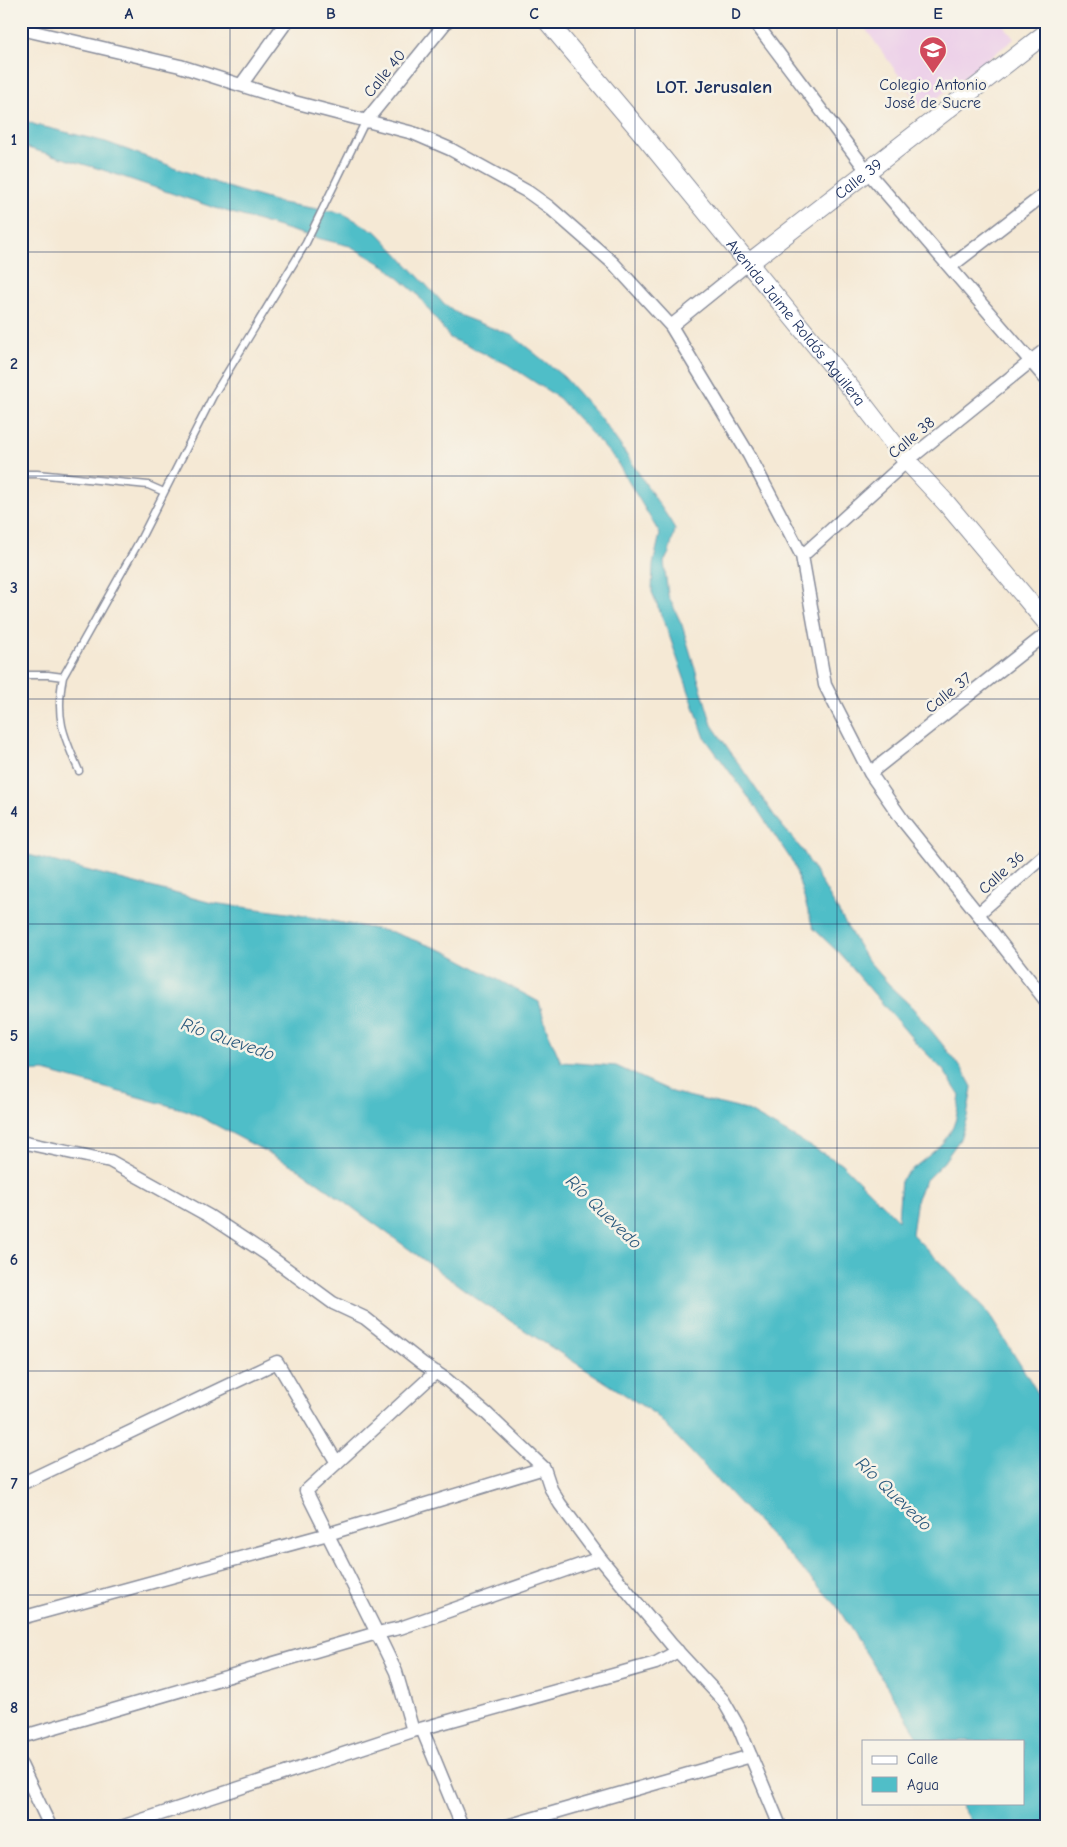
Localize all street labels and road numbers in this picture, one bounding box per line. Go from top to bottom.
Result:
street label: Calle 40 [360,46,409,101]
street label: Calle 39 [831,155,886,203]
street label: Avenida Jaime Roldós Aguilera [722,236,869,410]
street label: Calle 38 [885,413,938,462]
street label: Calle 37 [922,668,976,717]
street label: Calle 36 [975,848,1028,898]

